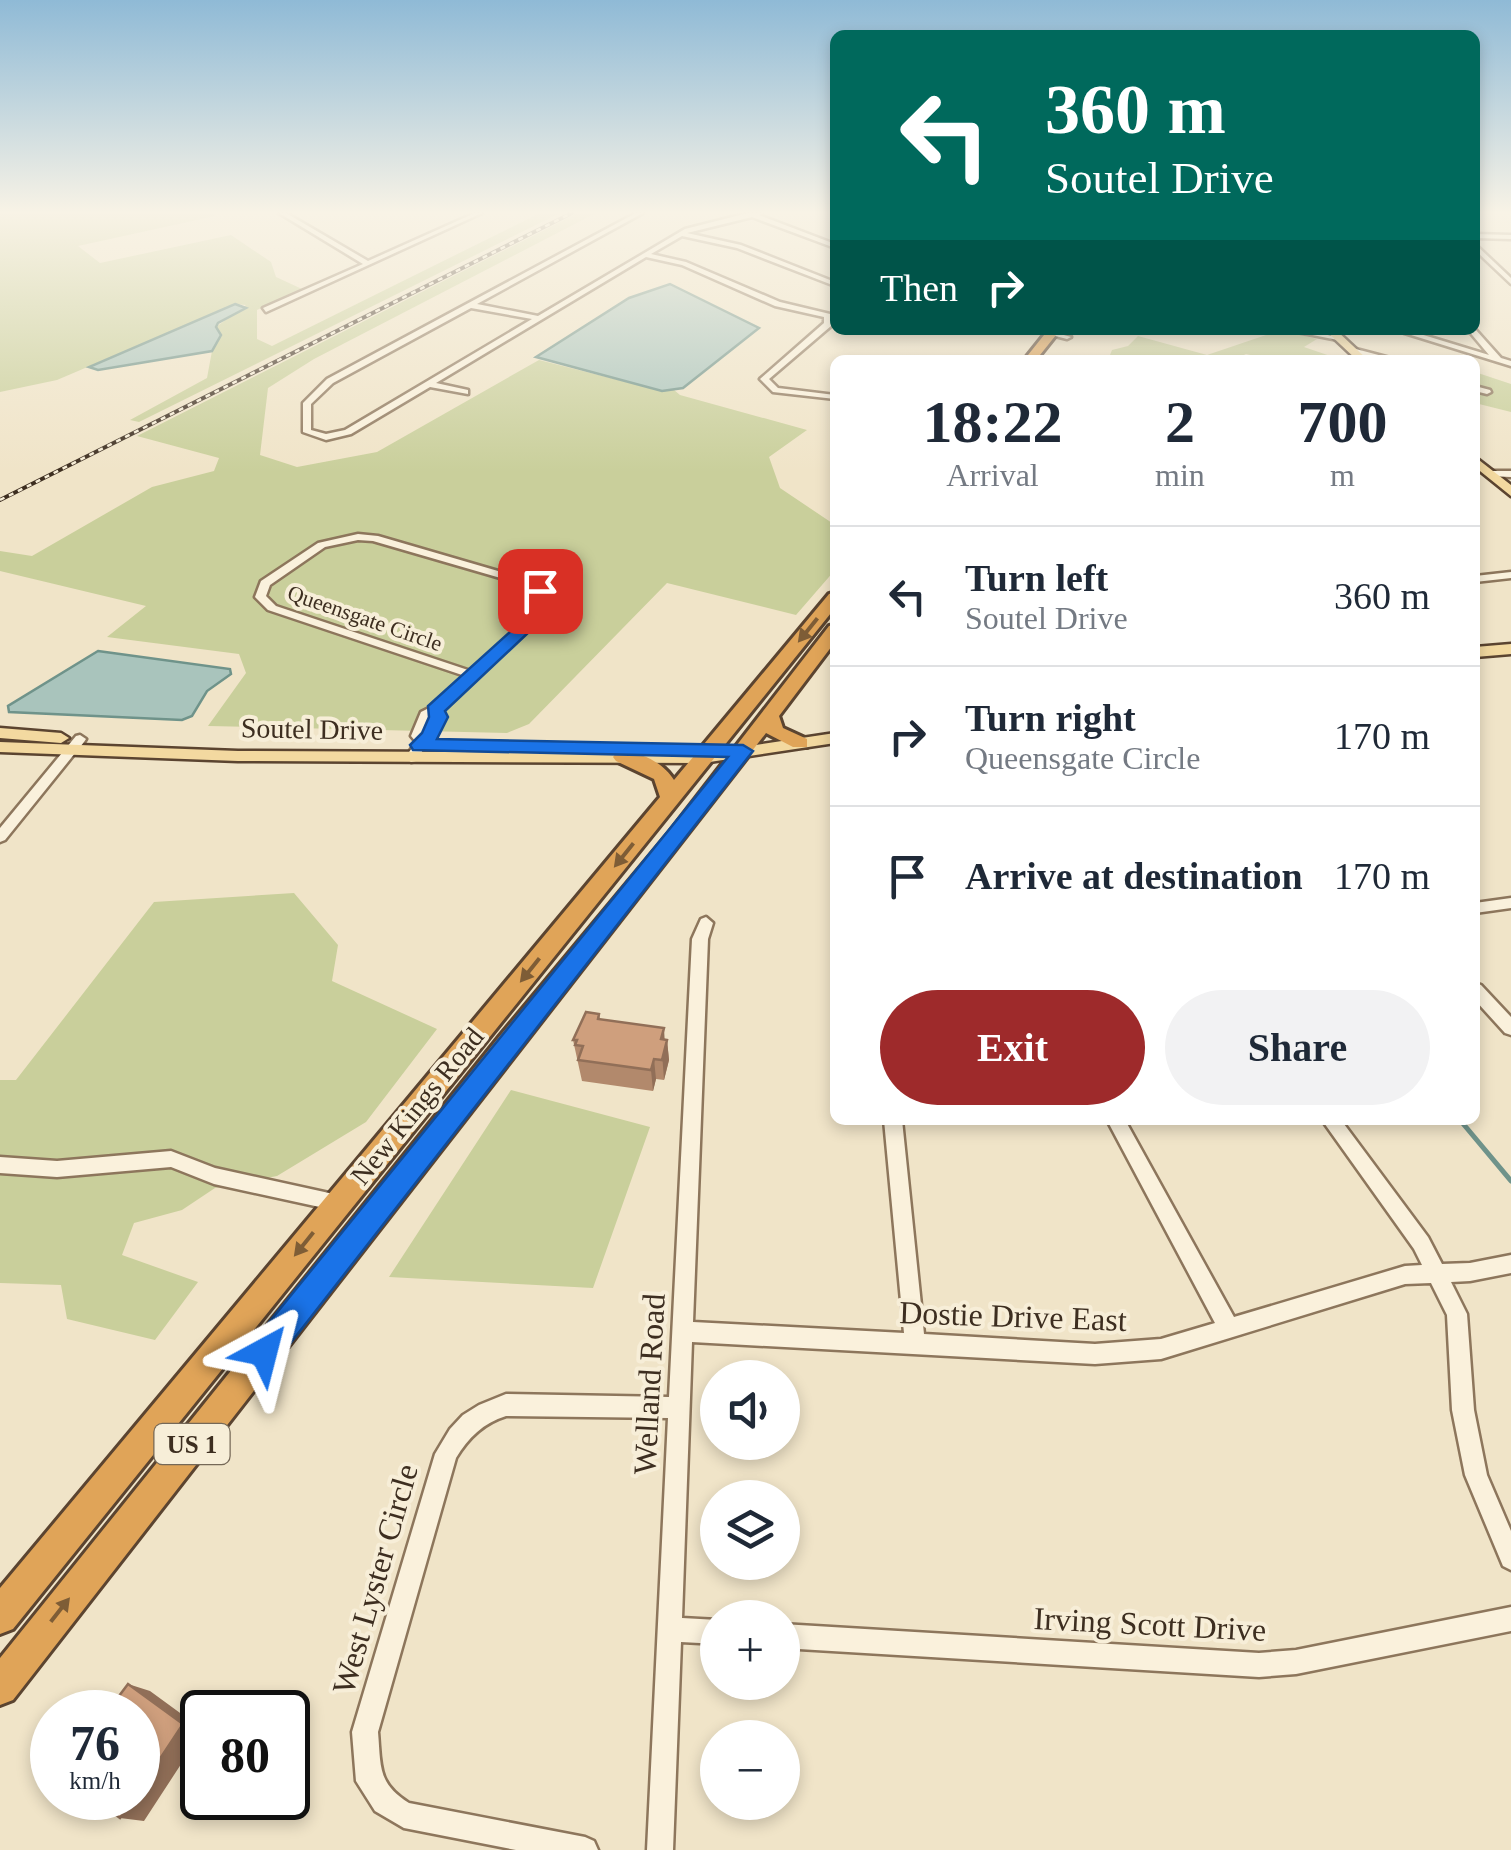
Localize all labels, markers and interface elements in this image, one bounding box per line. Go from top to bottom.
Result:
icon: left [880,70,1010,200]
text: 360 m [1045,71,1226,148]
text: Soutel Drive [1045,153,1274,203]
icon: right [978,260,1033,315]
text: Then [880,267,958,309]
text: 18:22 [923,389,1063,455]
text: 2 [1165,389,1195,455]
text: 700 [1297,389,1387,455]
text: Arrival [946,457,1039,493]
text: min [1155,457,1205,493]
text: m [1330,457,1355,493]
pin [498,549,583,634]
text: Turn left [965,557,1108,599]
icon: arrive [513,564,568,619]
icon: left [880,569,935,624]
text: 360 m [1334,575,1430,617]
street label: Queensgate Circle [284,580,446,656]
text: Soutel Drive [965,600,1128,636]
one-way arrow [798,618,819,643]
text: Turn right [965,697,1136,739]
icon: right [880,709,935,764]
street label: Soutel Drive [241,712,383,746]
text: 170 m [1334,715,1430,757]
text: Queensgate Circle [965,740,1200,776]
one-way arrow [614,842,635,867]
icon: arrive [880,849,935,904]
text: Arrive at destination [965,855,1303,897]
text: 170 m [1334,855,1430,897]
one-way arrow [519,957,541,982]
button: Exit [880,990,1145,1105]
button: Share [1165,990,1430,1105]
street label: New Kings Road [344,1021,490,1191]
one-way arrow [294,1232,315,1257]
street label: Welland Road [626,1292,672,1476]
street label: Dostie Drive East [899,1294,1127,1338]
position arrow [212,1300,316,1404]
map controls [700,1360,800,1820]
button: sound [700,1360,800,1460]
road number: US 1 [154,1424,230,1464]
street label: West Lyster Circle [325,1460,425,1698]
button: layers [700,1480,800,1580]
one-way arrow [50,1598,71,1624]
button: + [700,1600,800,1700]
street label: Irving Scott Drive [1033,1600,1267,1648]
speed limit sign: 80 [180,1690,310,1820]
text: 76 [70,1715,120,1771]
button: − [700,1720,800,1820]
text: km/h [69,1767,121,1794]

